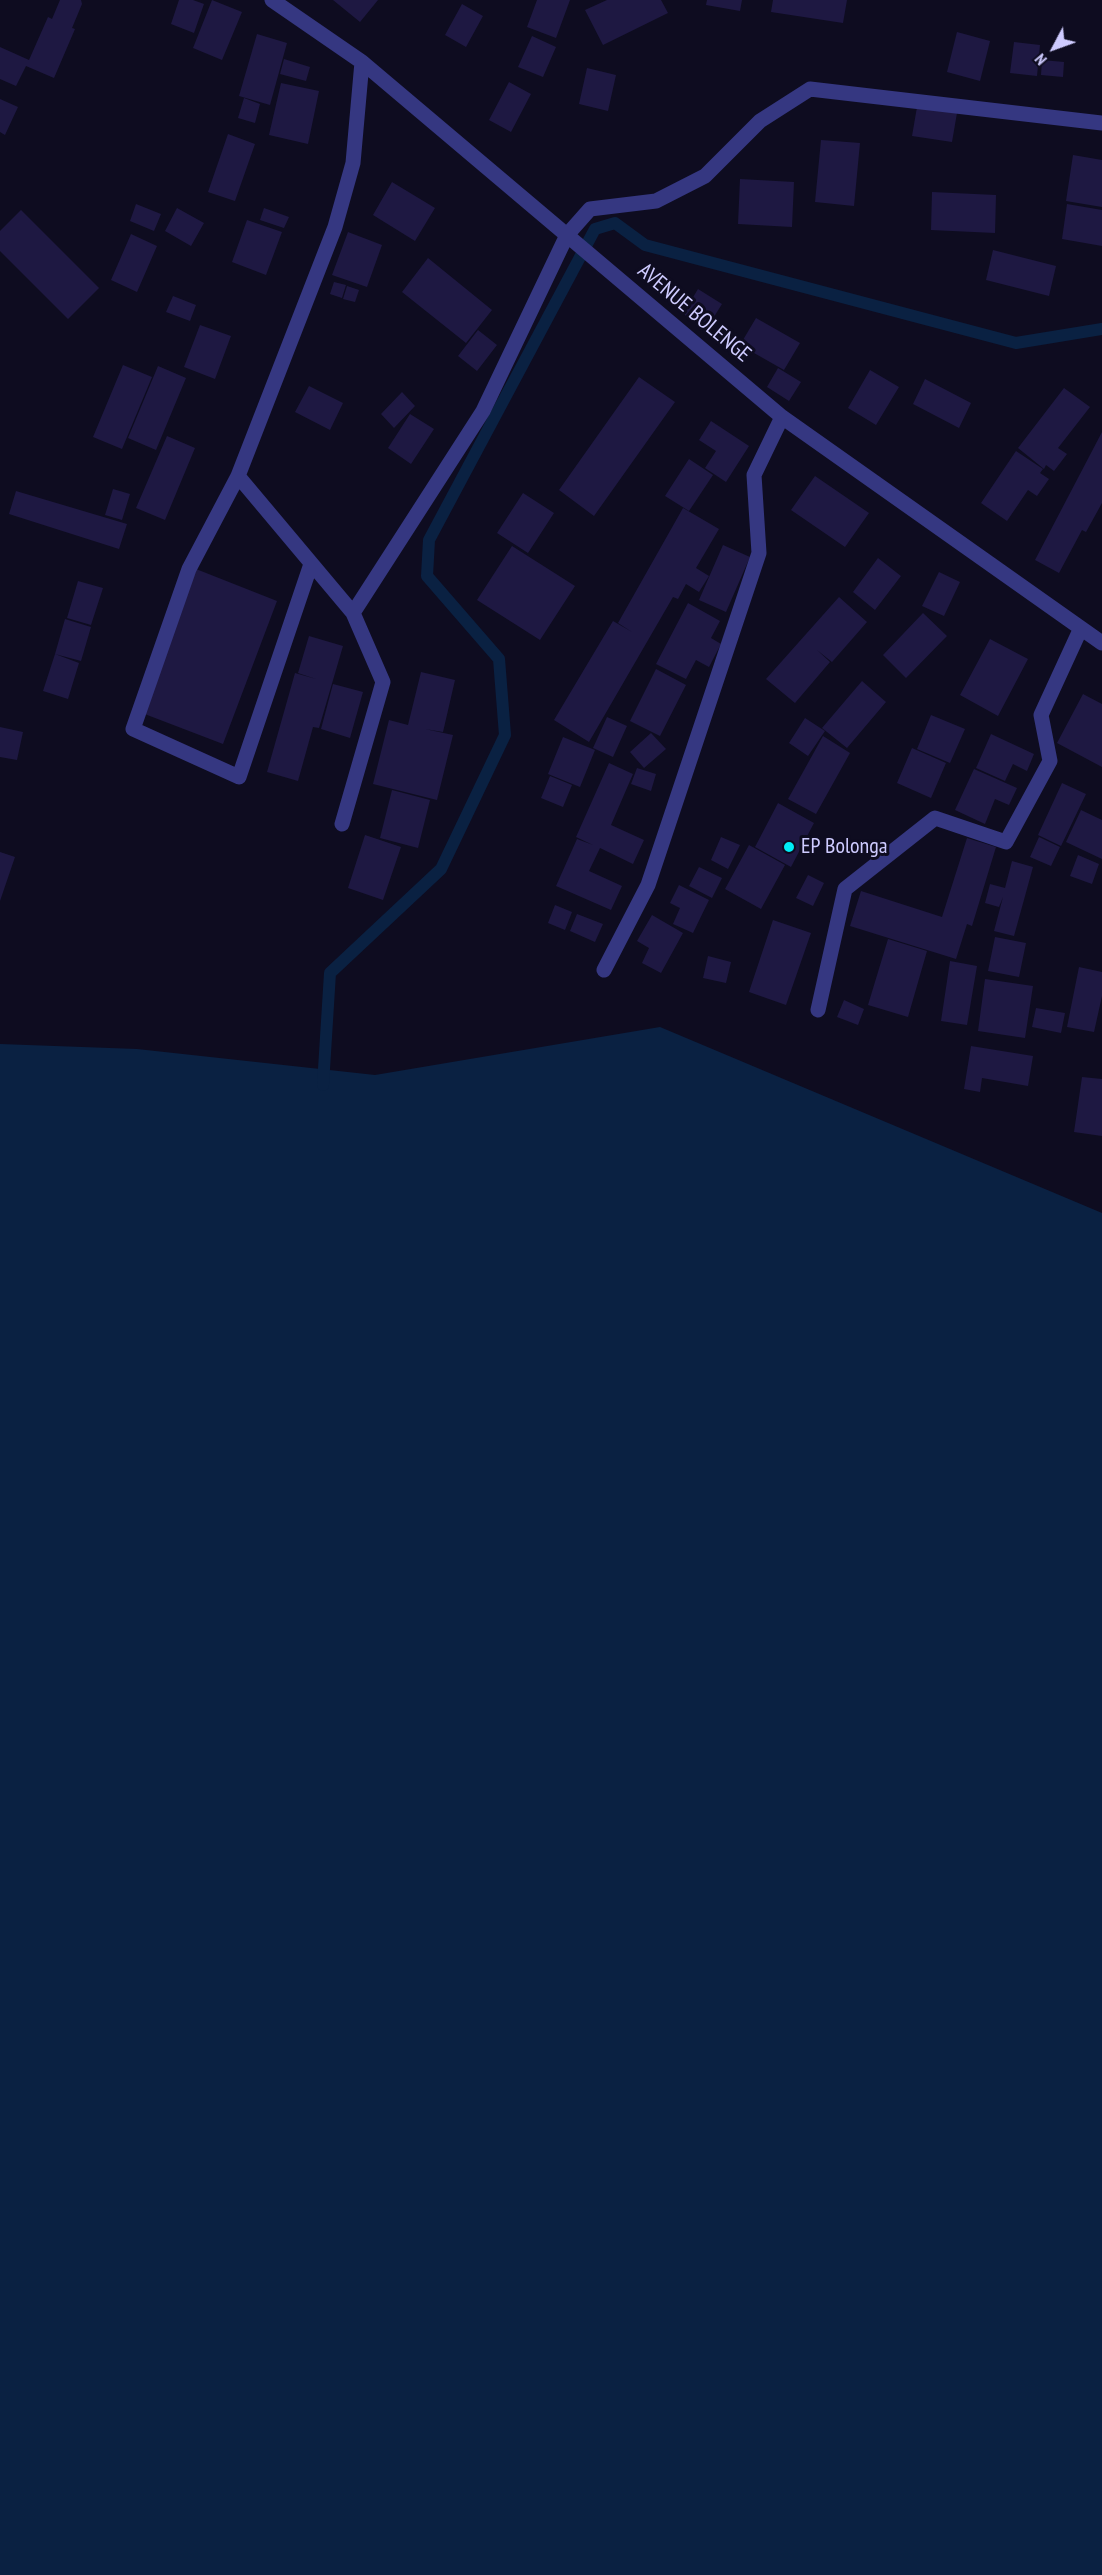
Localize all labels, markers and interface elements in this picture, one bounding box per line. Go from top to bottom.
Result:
north arrow [1024,18,1084,78]
text: N [1030,50,1051,70]
street label: AVENUE BOLENGE [632,258,756,368]
place label: EP Bolonga [801,834,887,860]
marker: EP Bolonga [782,840,796,854]

